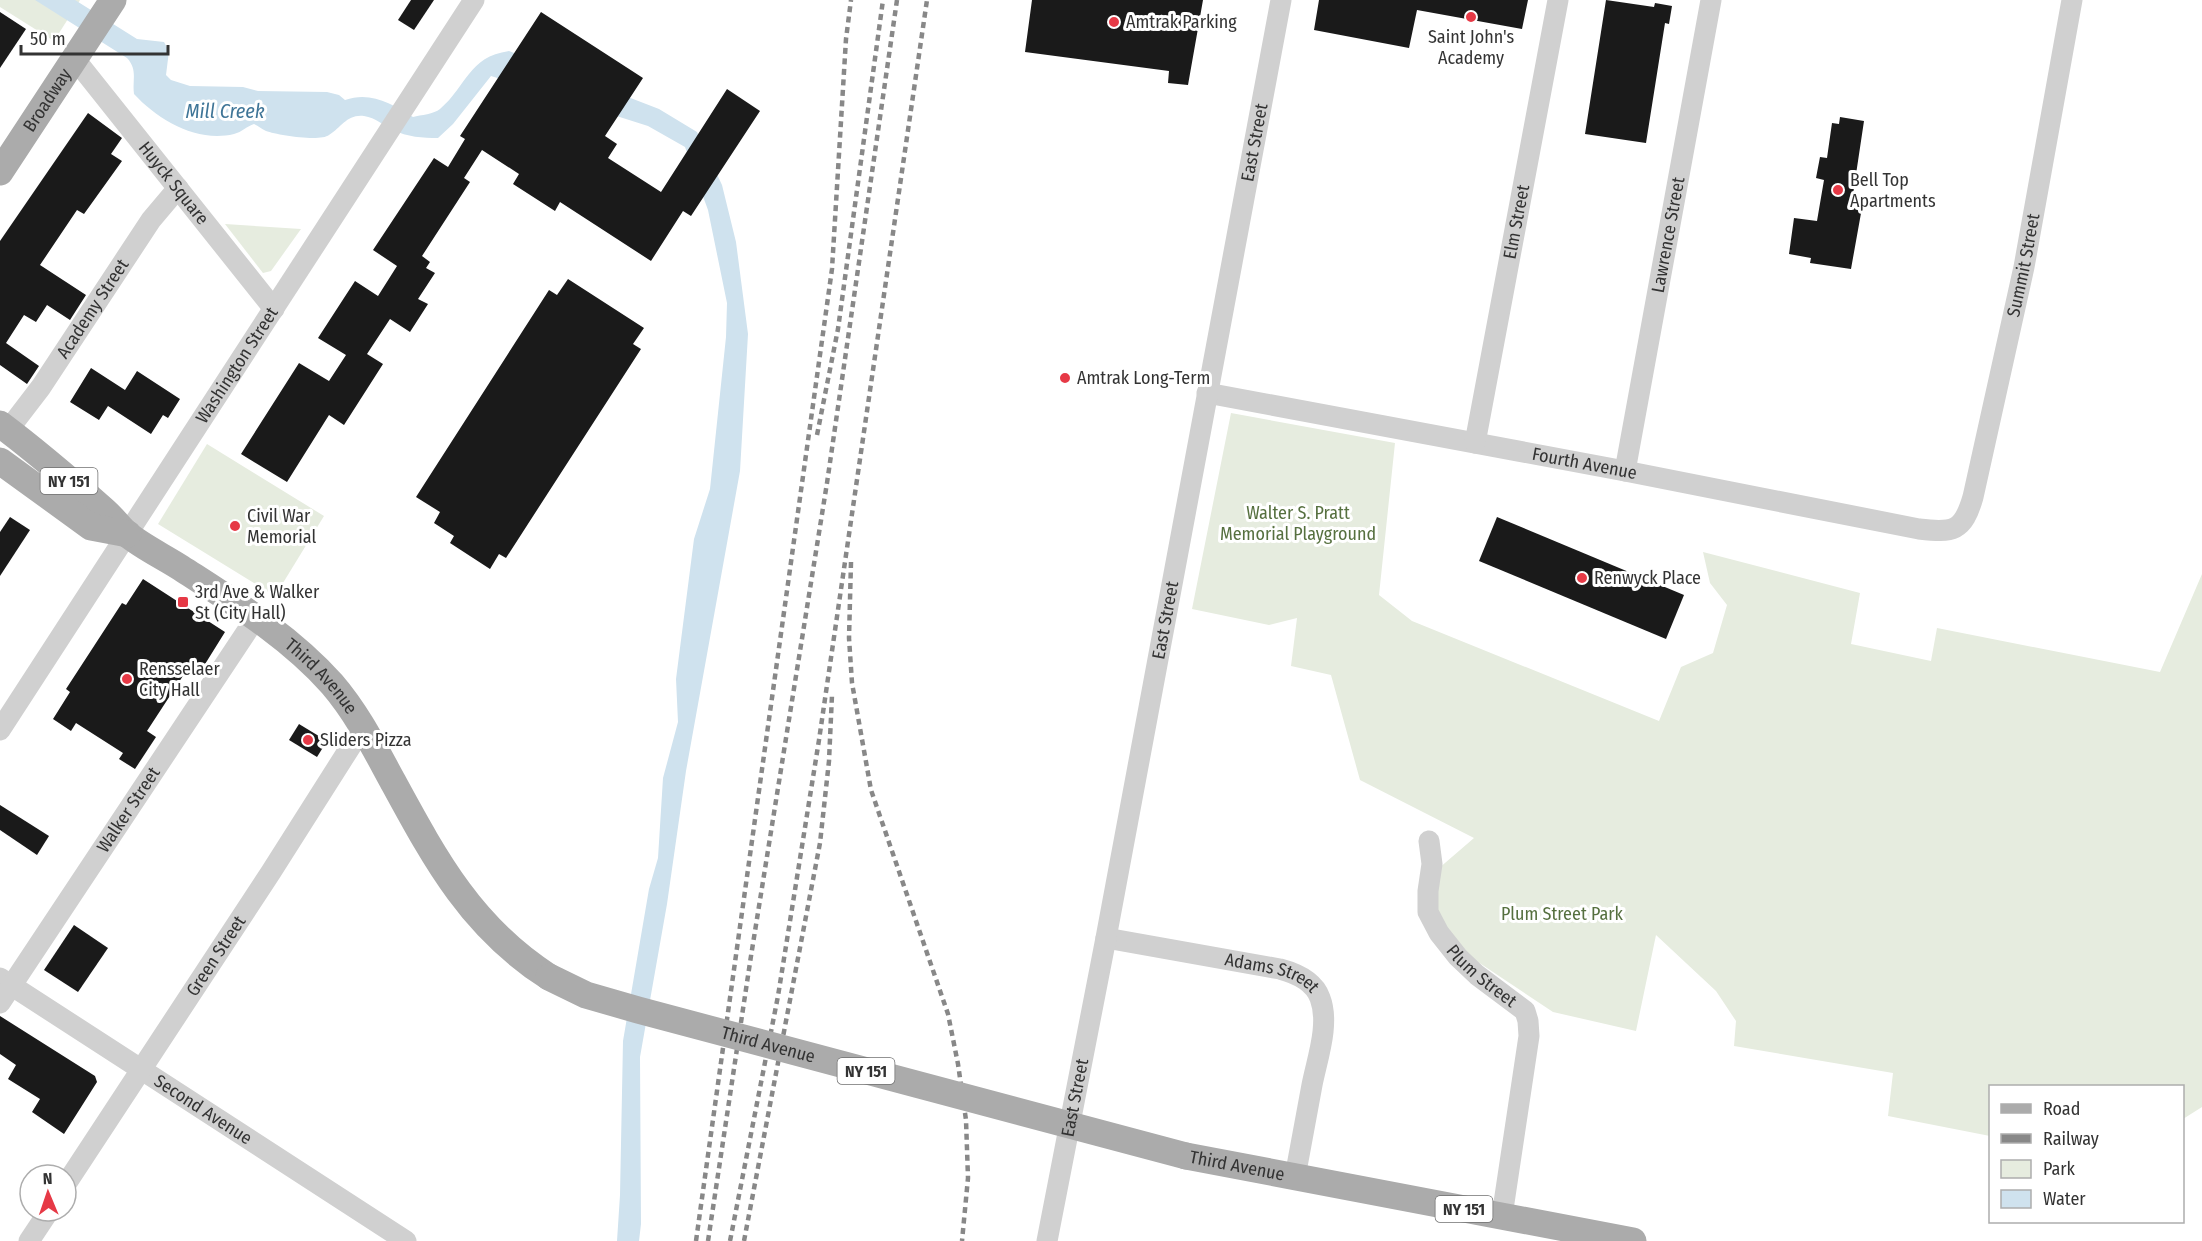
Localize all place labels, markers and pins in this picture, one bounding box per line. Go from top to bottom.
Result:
marker: Saint John's Academy [1464,10,1478,24]
place label: Amtrak Parking [1126,11,1237,33]
marker: Amtrak Parking [1107,15,1121,29]
place label: Saint John's Academy [1428,26,1514,69]
place label: Bell Top Apartments [1850,169,1936,212]
marker: Bell Top Apartments [1831,183,1845,197]
place label: Amtrak Long-Term [1077,367,1210,389]
marker: Amtrak Long-Term [1058,371,1072,385]
place label: Civil War Memorial [247,505,316,548]
marker: Civil War Memorial [228,519,242,533]
place label: Renwyck Place [1594,567,1701,589]
marker: Renwyck Place [1575,571,1589,585]
place label: 3rd Ave & Walker St (City Hall) [195,581,320,624]
marker: 3rd Ave & Walker St (City Hall) [176,595,190,609]
place label: Rensselaer City Hall [139,658,220,701]
marker: Rensselaer City Hall [120,672,134,686]
place label: Sliders Pizza [320,729,412,751]
marker: Sliders Pizza [301,733,315,747]

